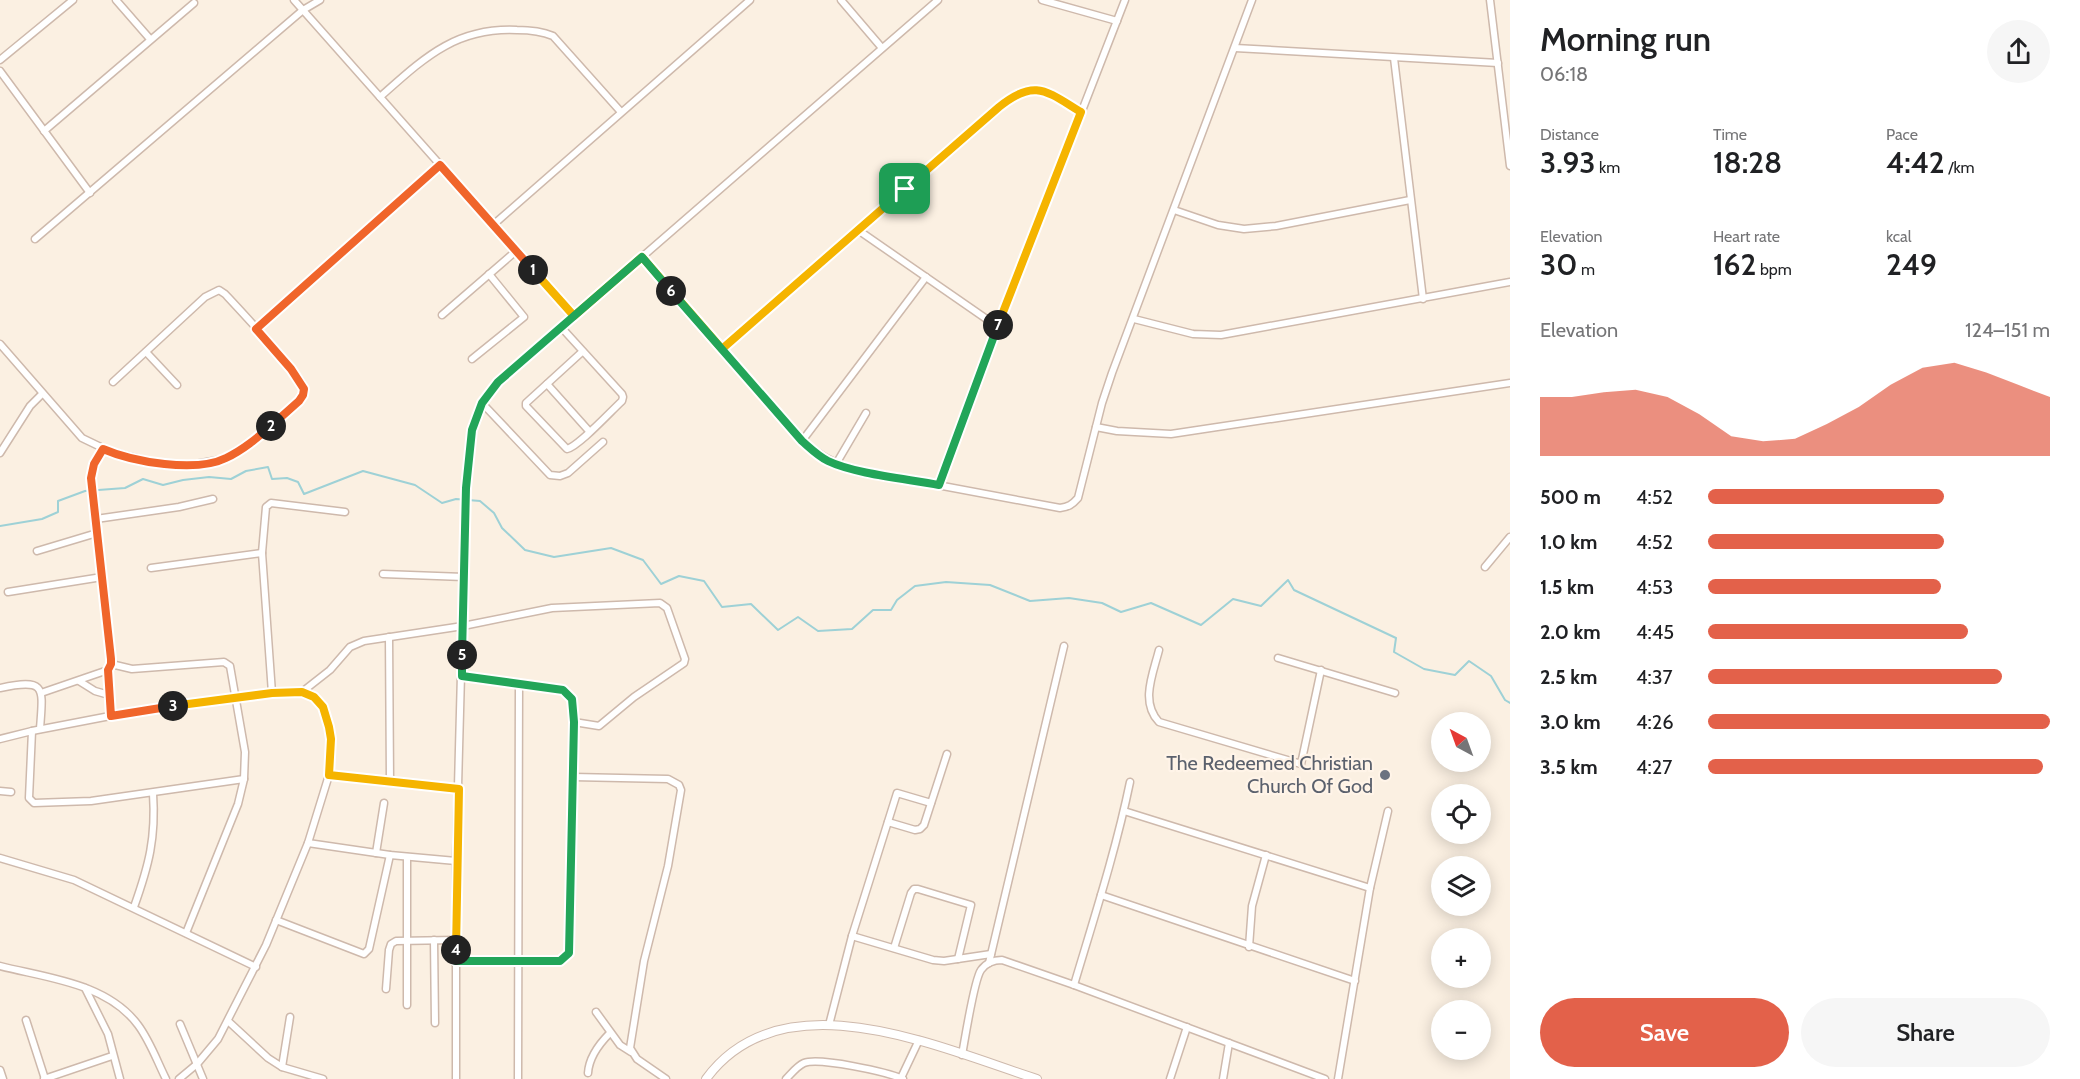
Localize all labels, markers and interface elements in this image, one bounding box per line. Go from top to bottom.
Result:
text: Morning run [1540,19,1711,59]
button: share [1987,20,2050,83]
text: 06:18 [1540,62,1588,86]
text: Distance [1540,125,1599,144]
text: Time [1713,125,1747,144]
text: Pace [1886,125,1918,144]
text: 3.93 [1540,144,1596,181]
text: 18:28 [1713,144,1782,181]
text: 4:42 [1886,144,1945,181]
text: km [1596,158,1620,177]
text: /km [1945,158,1975,177]
pin [879,163,930,214]
icon: arrive [888,172,921,205]
text: Elevation [1540,227,1603,246]
text: Heart rate [1713,227,1780,246]
text: kcal [1886,227,1912,246]
text: 30 [1540,246,1577,283]
text: 162 [1713,246,1756,283]
text: 249 [1886,246,1937,283]
pin: 1 [518,255,548,285]
text: 1 [530,260,536,279]
text: m [1577,260,1595,279]
text: bpm [1756,260,1792,279]
pin: 6 [656,276,686,306]
text: 6 [667,281,676,300]
pin: 7 [983,310,1013,340]
text: 7 [994,315,1002,334]
text: Elevation [1540,318,1618,342]
text: 124–151 m [1965,318,2050,342]
pin: 2 [256,411,286,441]
text: 2 [267,416,275,435]
text: 500 m [1540,485,1601,509]
text: 4:52 [1636,485,1673,509]
text: 1.0 km [1540,530,1597,554]
text: 4:52 [1636,530,1673,554]
text: 1.5 km [1540,575,1594,599]
text: 4:53 [1636,575,1673,599]
text: 2.0 km [1540,620,1601,644]
text: 4:45 [1636,620,1674,644]
pin: 5 [447,640,477,670]
text: 5 [458,645,466,664]
text: 2.5 km [1540,665,1597,689]
text: 4:37 [1636,665,1673,689]
pin: 3 [158,691,188,721]
text: 3 [169,696,177,715]
text: 3.0 km [1540,710,1601,734]
text: 4:26 [1636,710,1674,734]
north arrow [1431,712,1491,772]
map controls [1431,712,1491,1060]
place label: The Redeemed Christian Church Of God [1166,751,1373,798]
text: 3.5 km [1540,755,1598,779]
text: 4:27 [1636,755,1672,779]
marker: The Redeemed Christian Church Of God [1378,768,1392,782]
button: locate [1431,784,1491,844]
button: layers [1431,856,1491,916]
button: + [1431,928,1491,988]
pin: 4 [441,935,471,965]
text: 4 [451,940,461,959]
button: Save [1540,998,1789,1067]
button: Share [1801,998,2050,1067]
button: − [1431,1000,1491,1060]

